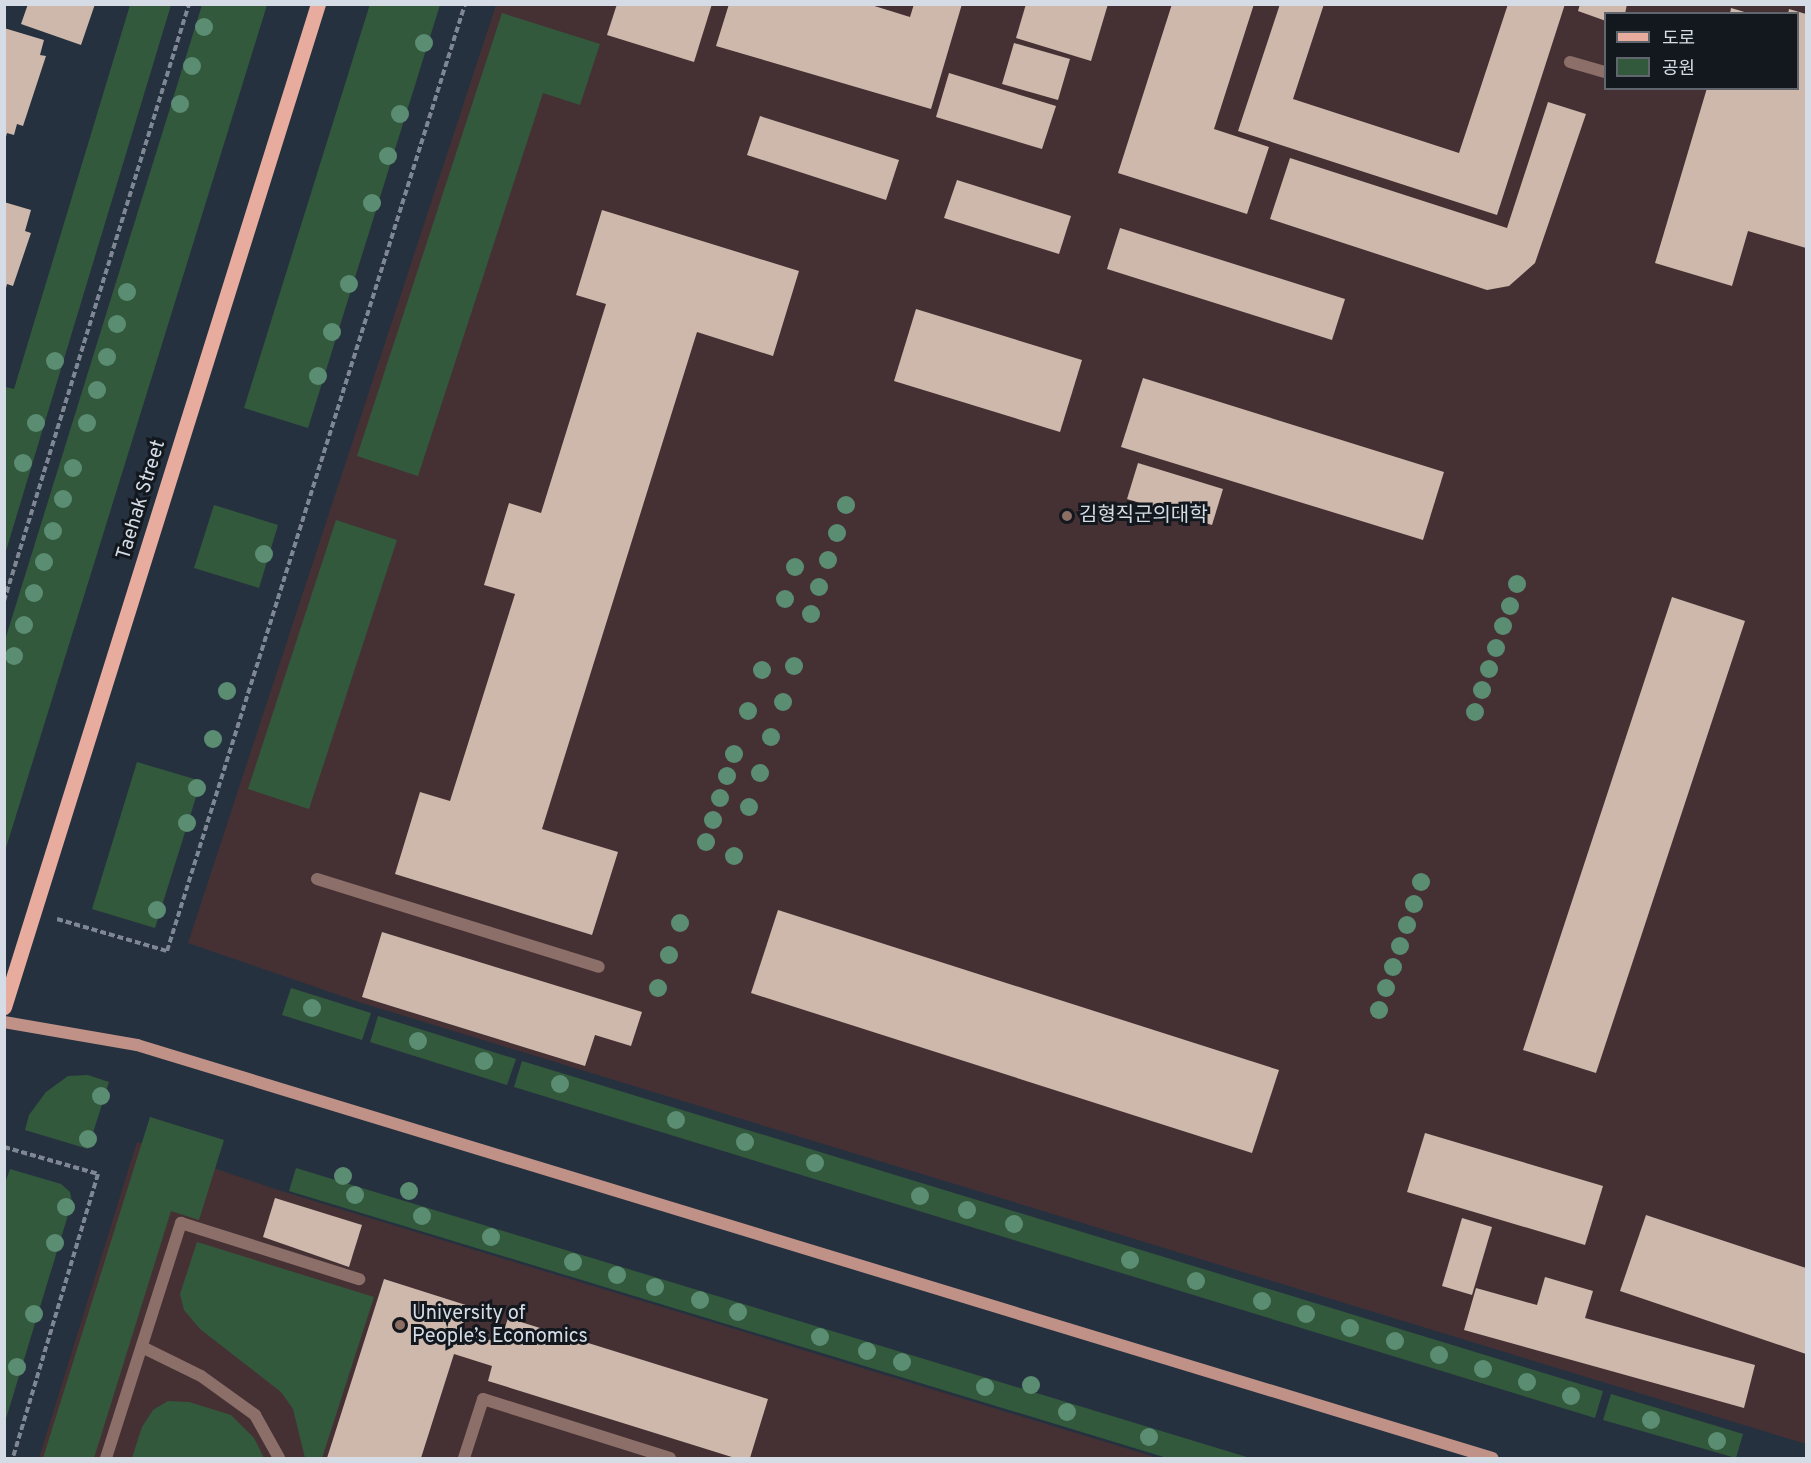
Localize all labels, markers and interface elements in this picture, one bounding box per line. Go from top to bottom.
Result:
legend [1604,12,1799,90]
text: 도로 [1662,28,1695,51]
text: 공원 [1662,58,1695,81]
street label: Taehak Street [112,437,172,563]
place label: 김형직군의대학 [1079,504,1208,528]
marker: 김형직군의대학 [1060,509,1074,523]
place label: University of People’s Economics [412,1302,588,1349]
marker: University of People’s Economics [393,1318,407,1332]

